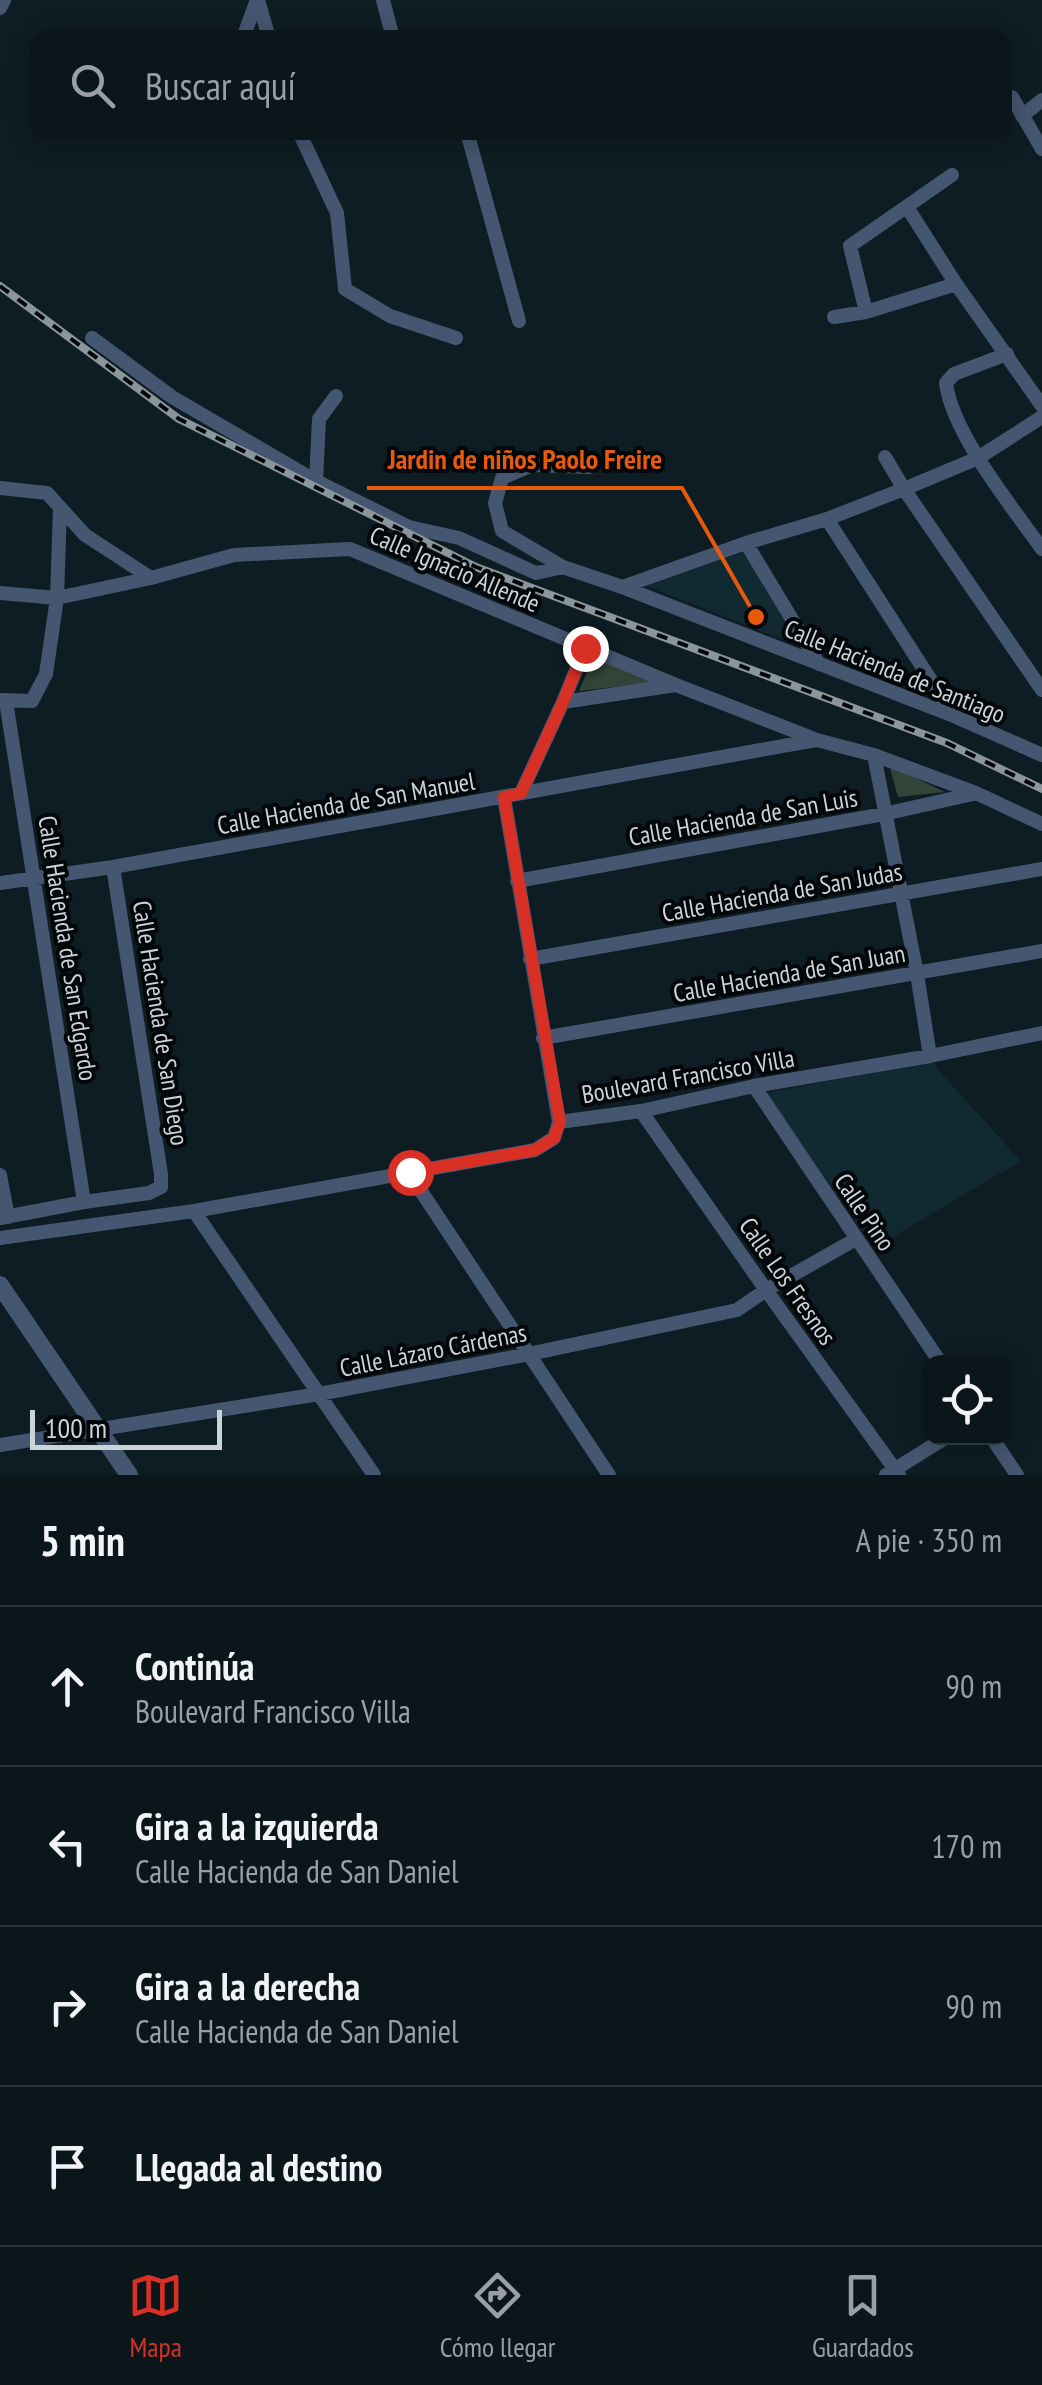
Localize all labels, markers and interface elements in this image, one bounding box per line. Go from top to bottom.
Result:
search box [30,30,1012,140]
icon: search [65,58,120,113]
text: Buscar aquí [145,61,296,110]
callout: Jardin de niños Paolo Freire [367,430,682,488]
text: Jardin de niños Paolo Freire [387,440,662,477]
street label: Calle Ignacio Allende [365,519,545,619]
street label: Calle Hacienda de Santiago [780,612,1010,730]
route end [563,626,609,672]
street label: Calle Hacienda de San Manuel [215,765,477,841]
street label: Calle Hacienda de San Luis [626,781,860,853]
street label: Calle Hacienda de San Edgardo [31,813,105,1083]
street label: Calle Hacienda de San Judas [659,855,905,929]
street label: Calle Hacienda de San Diego [126,898,196,1148]
street label: Calle Hacienda de San Juan [671,937,907,1009]
street label: Boulevard Francisco Villa [579,1042,797,1110]
route start [388,1150,434,1196]
street label: Calle Pino [827,1167,903,1257]
street label: Calle Los Fresnos [732,1211,844,1351]
street label: Calle Lázaro Cárdenas [337,1316,529,1384]
map controls [922,1355,1012,1445]
button: locate [922,1355,1012,1445]
scale bar [30,1405,222,1450]
text: 100 m [45,1409,107,1446]
text: 5 min [40,1513,125,1568]
text: A pie · 350 m [856,1519,1002,1561]
text: Continúa [135,1641,255,1690]
icon: ahead [40,1659,95,1714]
text: 90 m [946,1665,1002,1707]
text: Boulevard Francisco Villa [135,1690,411,1732]
text: Gira a la izquierda [135,1801,379,1850]
icon: left [40,1819,95,1874]
text: 170 m [931,1825,1002,1867]
text: Calle Hacienda de San Daniel [135,1850,458,1892]
text: Gira a la derecha [135,1961,360,2010]
icon: right [40,1979,95,2034]
text: 90 m [946,1985,1002,2027]
text: Calle Hacienda de San Daniel [135,2010,458,2052]
icon: arrive [40,2139,95,2194]
text: Llegada al destino [135,2142,382,2191]
tab: Mapa [128,2268,183,2365]
tab: Cómo llegar [440,2268,555,2365]
tab: Guardados [812,2268,914,2365]

